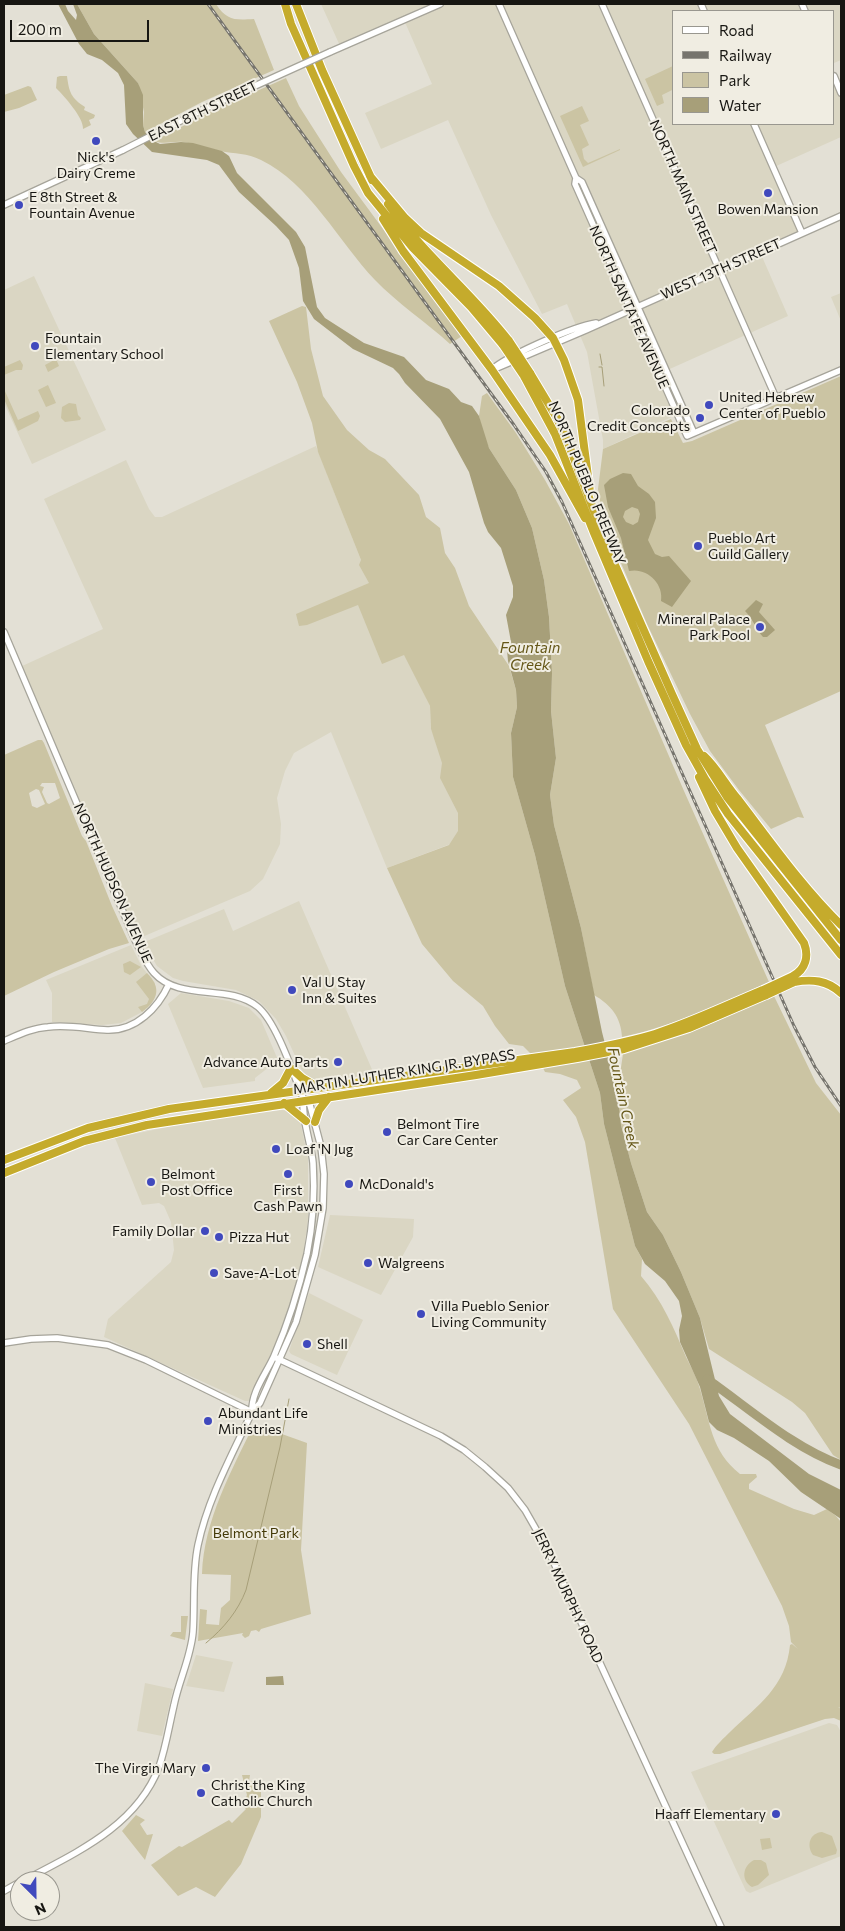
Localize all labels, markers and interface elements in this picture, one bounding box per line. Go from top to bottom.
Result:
scale bar [12,10,151,42]
legend [672,10,835,125]
text: 200 m [18,20,62,38]
text: Road [719,21,754,39]
text: Railway [719,46,772,64]
text: Park [719,71,750,89]
street label: EAST 8TH STREET [145,77,261,145]
text: Water [719,96,761,114]
street label: NORTH MAIN STREET [646,117,720,257]
marker: Nick's Dairy Creme [90,135,102,147]
place label: Nick's Dairy Creme [57,149,135,182]
marker: Bowen Mansion [762,187,774,199]
place label: E 8th Street & Fountain Avenue [29,189,135,222]
marker: E 8th Street & Fountain Avenue [13,199,25,211]
place label: Bowen Mansion [717,201,819,217]
street label: NORTH SANTA FE AVENUE [585,223,673,391]
street label: WEST 13TH STREET [658,235,784,303]
place label: Fountain Elementary School [45,330,164,362]
marker: Fountain Elementary School [29,340,41,352]
place label: United Hebrew Center of Pueblo [719,389,826,422]
street label: NORTH PUEBLO FREEWAY [545,399,629,567]
marker: United Hebrew Center of Pueblo [703,399,715,411]
place label: Colorado Credit Concepts [587,402,690,434]
marker: Colorado Credit Concepts [694,412,706,424]
place label: Pueblo Art Guild Gallery [708,530,789,562]
marker: Pueblo Art Guild Gallery [692,540,704,552]
place label: Mineral Palace Park Pool [657,611,750,644]
marker: Mineral Palace Park Pool [754,621,766,633]
water label: Fountain Creek [500,639,560,674]
street label: NORTH HUDSON AVENUE [70,801,156,965]
place label: Val U Stay Inn & Suites [302,974,377,1006]
marker: Val U Stay Inn & Suites [286,984,298,996]
street label: MARTIN LUTHER KING JR. BYPASS [292,1046,516,1098]
water label: Fountain Creek [603,1046,643,1150]
place label: Advance Auto Parts [203,1054,328,1070]
marker: Advance Auto Parts [332,1056,344,1068]
place label: Belmont Tire Car Care Center [397,1116,498,1148]
marker: Belmont Tire Car Care Center [381,1126,393,1138]
place label: Loaf 'N Jug [286,1141,353,1157]
marker: Loaf 'N Jug [270,1143,282,1155]
place label: Belmont Post Office [161,1166,233,1198]
marker: First Cash Pawn [282,1168,294,1180]
marker: Belmont Post Office [145,1176,157,1188]
place label: McDonald's [359,1176,434,1192]
marker: McDonald's [343,1178,355,1190]
place label: First Cash Pawn [253,1182,323,1214]
place label: Family Dollar [112,1223,195,1239]
marker: Family Dollar [199,1225,211,1237]
place label: Pizza Hut [229,1229,289,1245]
marker: Pizza Hut [213,1231,225,1243]
place label: Walgreens [378,1255,445,1271]
marker: Walgreens [362,1257,374,1269]
place label: Save-A-Lot [224,1265,297,1281]
marker: Save-A-Lot [208,1267,220,1279]
place label: Villa Pueblo Senior Living Community [431,1298,549,1330]
marker: Villa Pueblo Senior Living Community [415,1308,427,1320]
place label: Shell [317,1336,348,1352]
marker: Shell [301,1338,313,1350]
place label: Abundant Life Ministries [218,1405,308,1438]
marker: Abundant Life Ministries [202,1415,214,1427]
park label: Belmont Park [213,1525,299,1541]
street label: JERRY MURPHY ROAD [529,1526,607,1666]
place label: The Virgin Mary [95,1760,196,1776]
marker: The Virgin Mary [200,1762,212,1774]
place label: Christ the King Catholic Church [211,1777,313,1810]
marker: Christ the King Catholic Church [195,1787,207,1799]
place label: Haaff Elementary [655,1806,766,1822]
marker: Haaff Elementary [770,1808,782,1820]
north arrow [10,1871,60,1921]
text: N [33,1899,49,1919]

